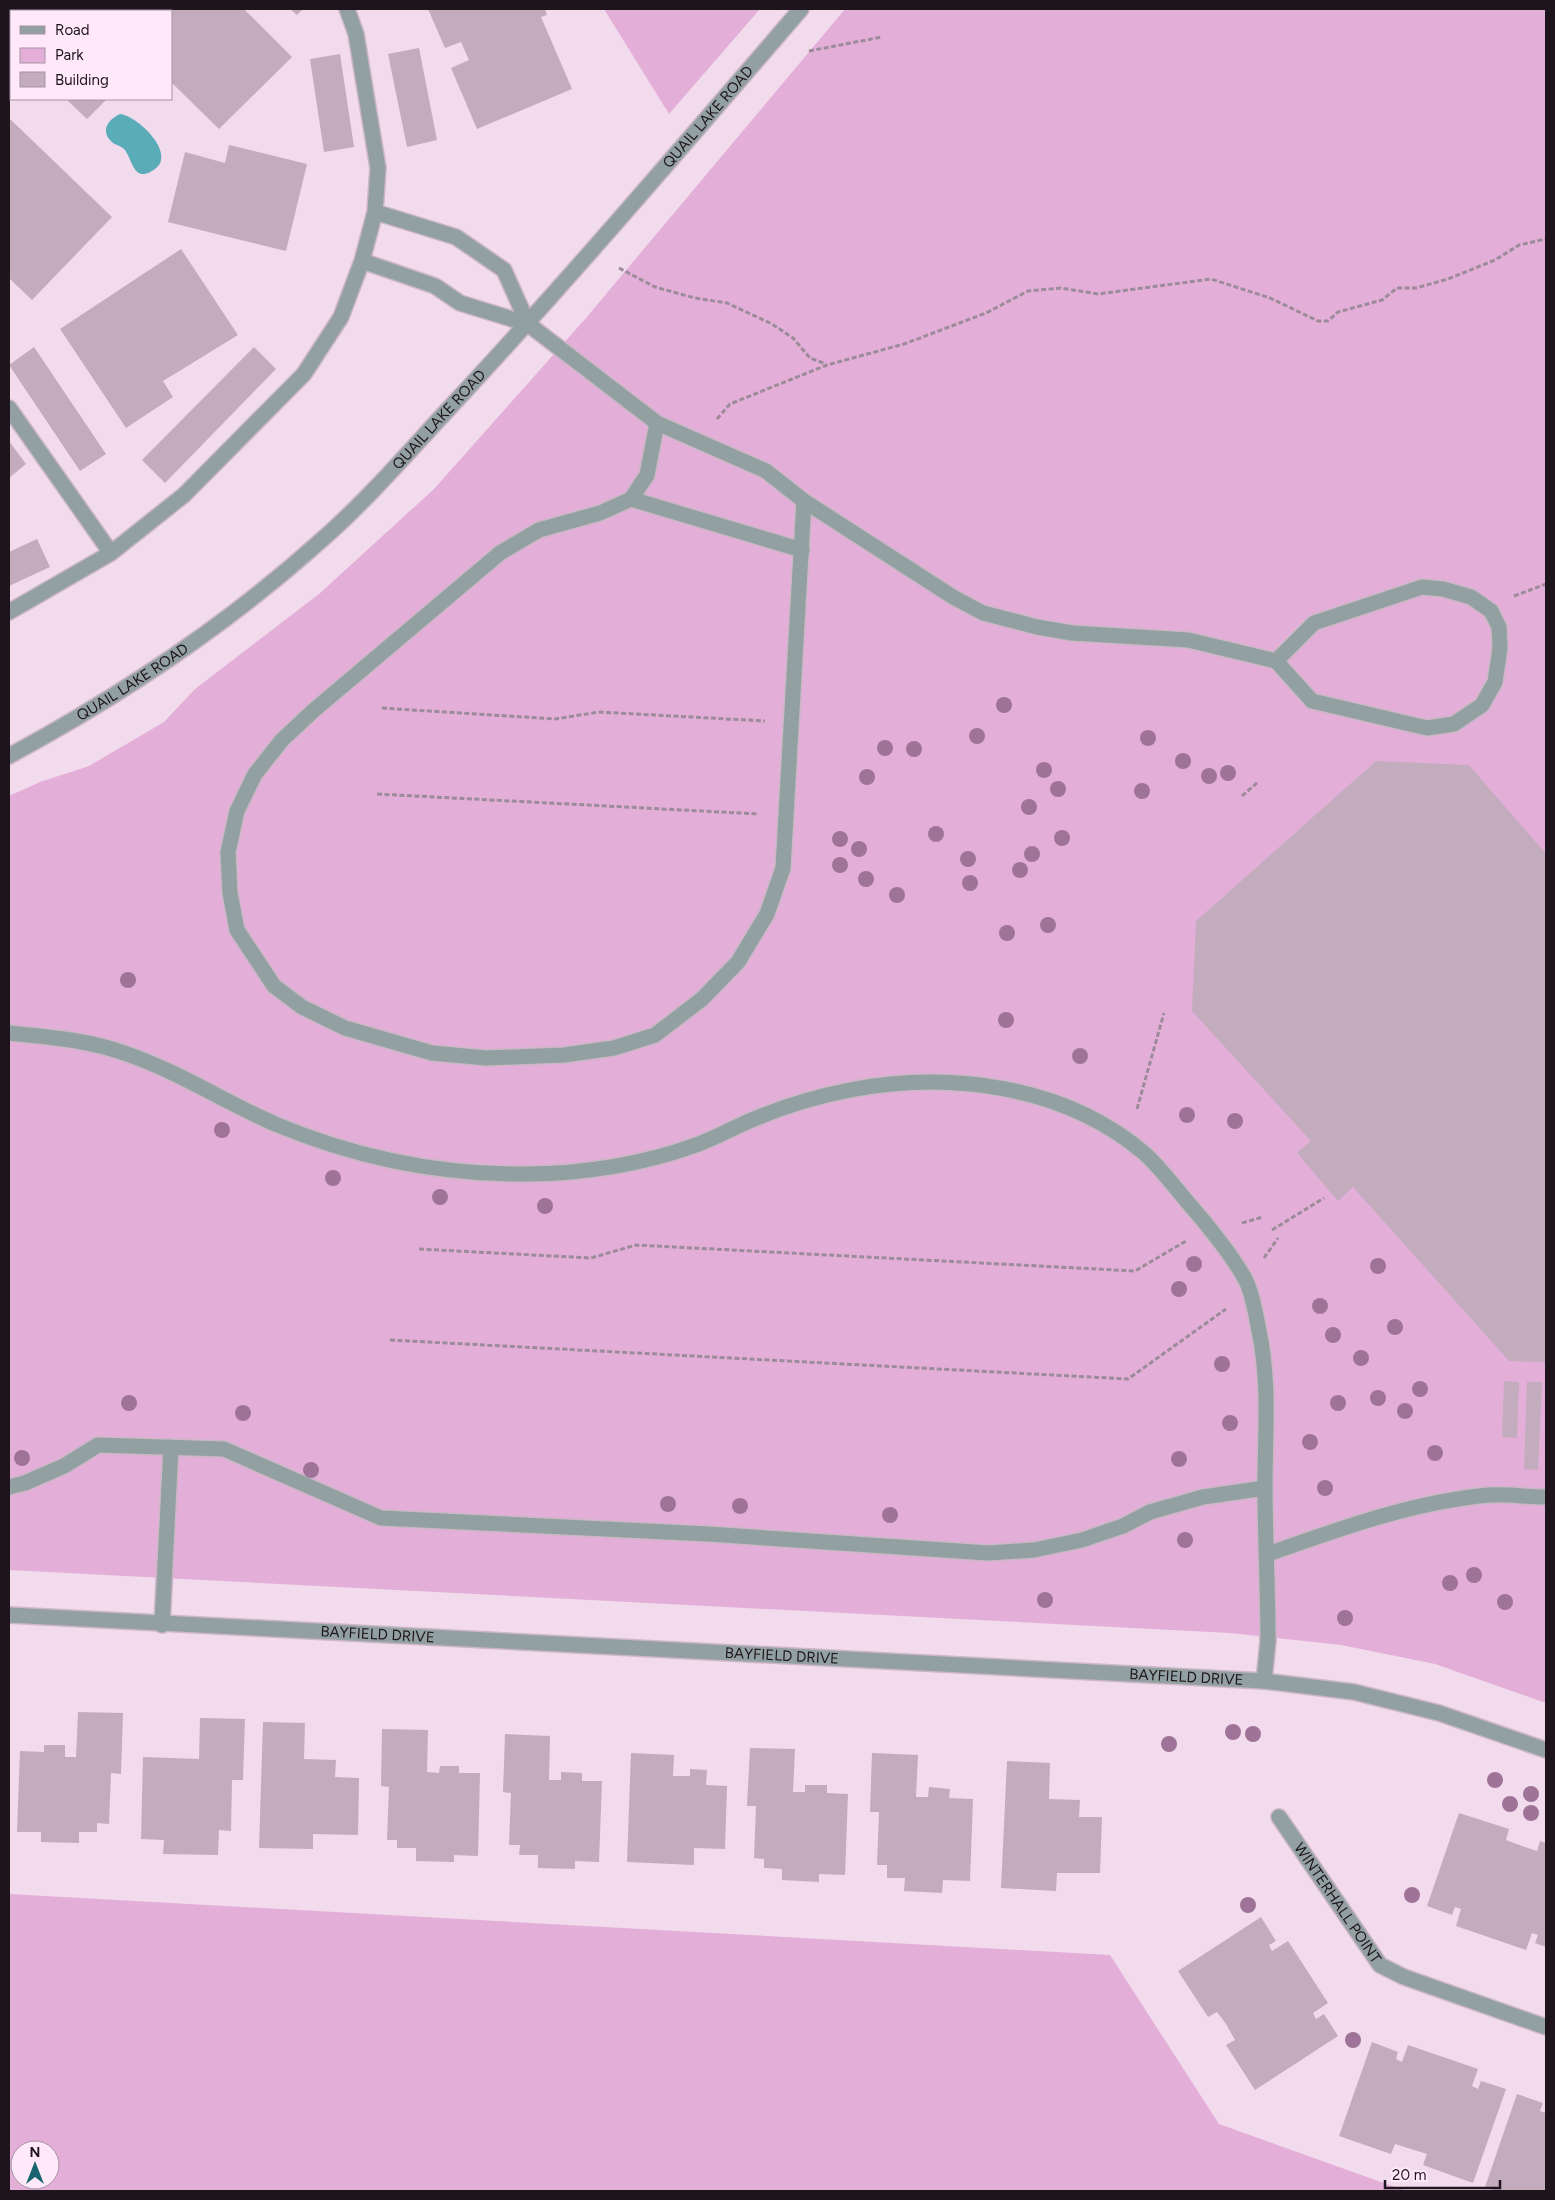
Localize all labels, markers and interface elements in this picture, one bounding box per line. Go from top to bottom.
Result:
legend [10,10,172,100]
text: Road [55,21,90,39]
text: Park [55,46,84,64]
street label: QUAIL LAKE ROAD [659,62,757,172]
text: Building [55,71,109,89]
street label: QUAIL LAKE ROAD [388,366,489,473]
street label: QUAIL LAKE ROAD [73,639,192,725]
street label: BAYFIELD DRIVE [320,1622,435,1646]
street label: BAYFIELD DRIVE [724,1644,839,1668]
street label: BAYFIELD DRIVE [1129,1665,1244,1689]
street label: WINTERHALL POINT [1290,1839,1385,1967]
north arrow [10,2140,60,2190]
text: N [30,2144,40,2161]
scale bar [1385,2158,1500,2190]
text: 20 m [1392,2166,1426,2184]

